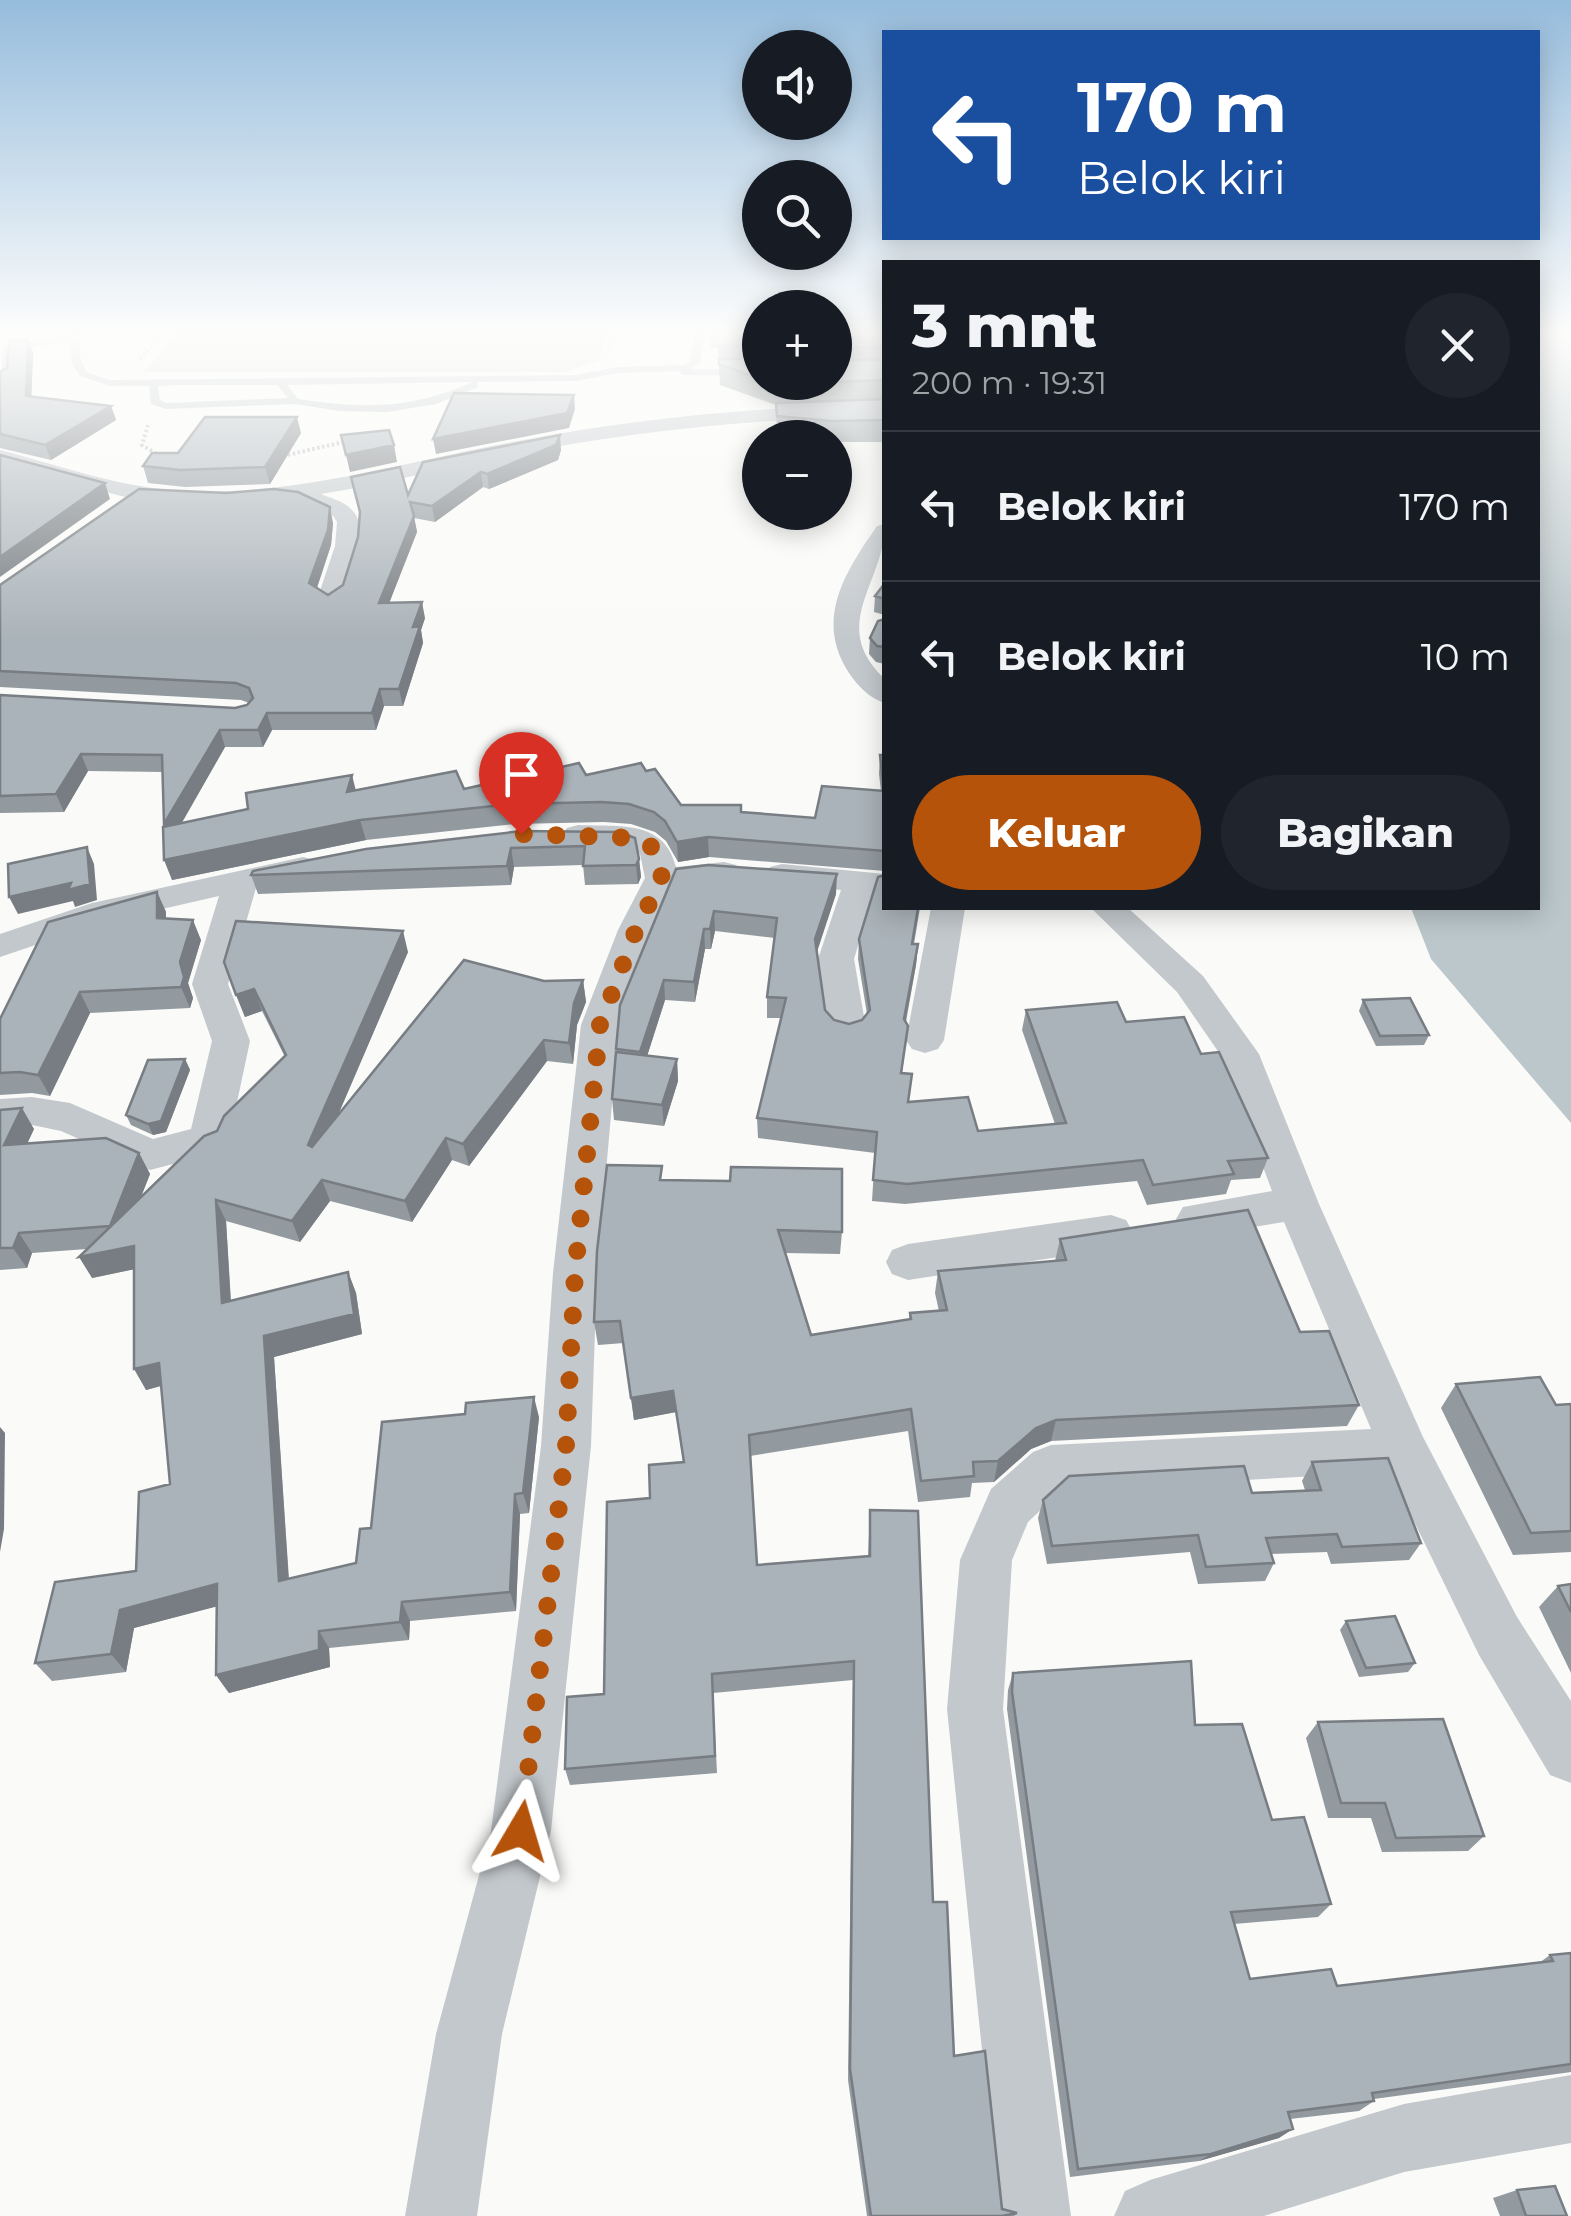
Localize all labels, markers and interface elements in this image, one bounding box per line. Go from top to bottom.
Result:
map controls [742,30,852,530]
button: sound [742,30,852,140]
text: 170 m [1077,64,1287,150]
icon: left [912,70,1042,200]
text: Belok kiri [1077,150,1286,205]
button: search [742,160,852,270]
text: 3 mnt [912,289,1097,362]
button: + [742,290,852,400]
button: close [1405,293,1510,398]
text: 200 m · 19:31 [912,363,1107,402]
button: − [742,420,852,530]
icon: left [912,479,967,534]
text: Belok kiri [997,483,1186,530]
text: 170 m [1399,483,1510,530]
icon: left [912,629,967,684]
text: Belok kiri [997,633,1186,680]
text: 10 m [1421,633,1510,680]
pin [479,732,564,835]
icon: arrive [494,747,549,802]
button: Keluar [912,775,1201,890]
button: Bagikan [1221,775,1510,890]
position arrow [469,1779,573,1883]

